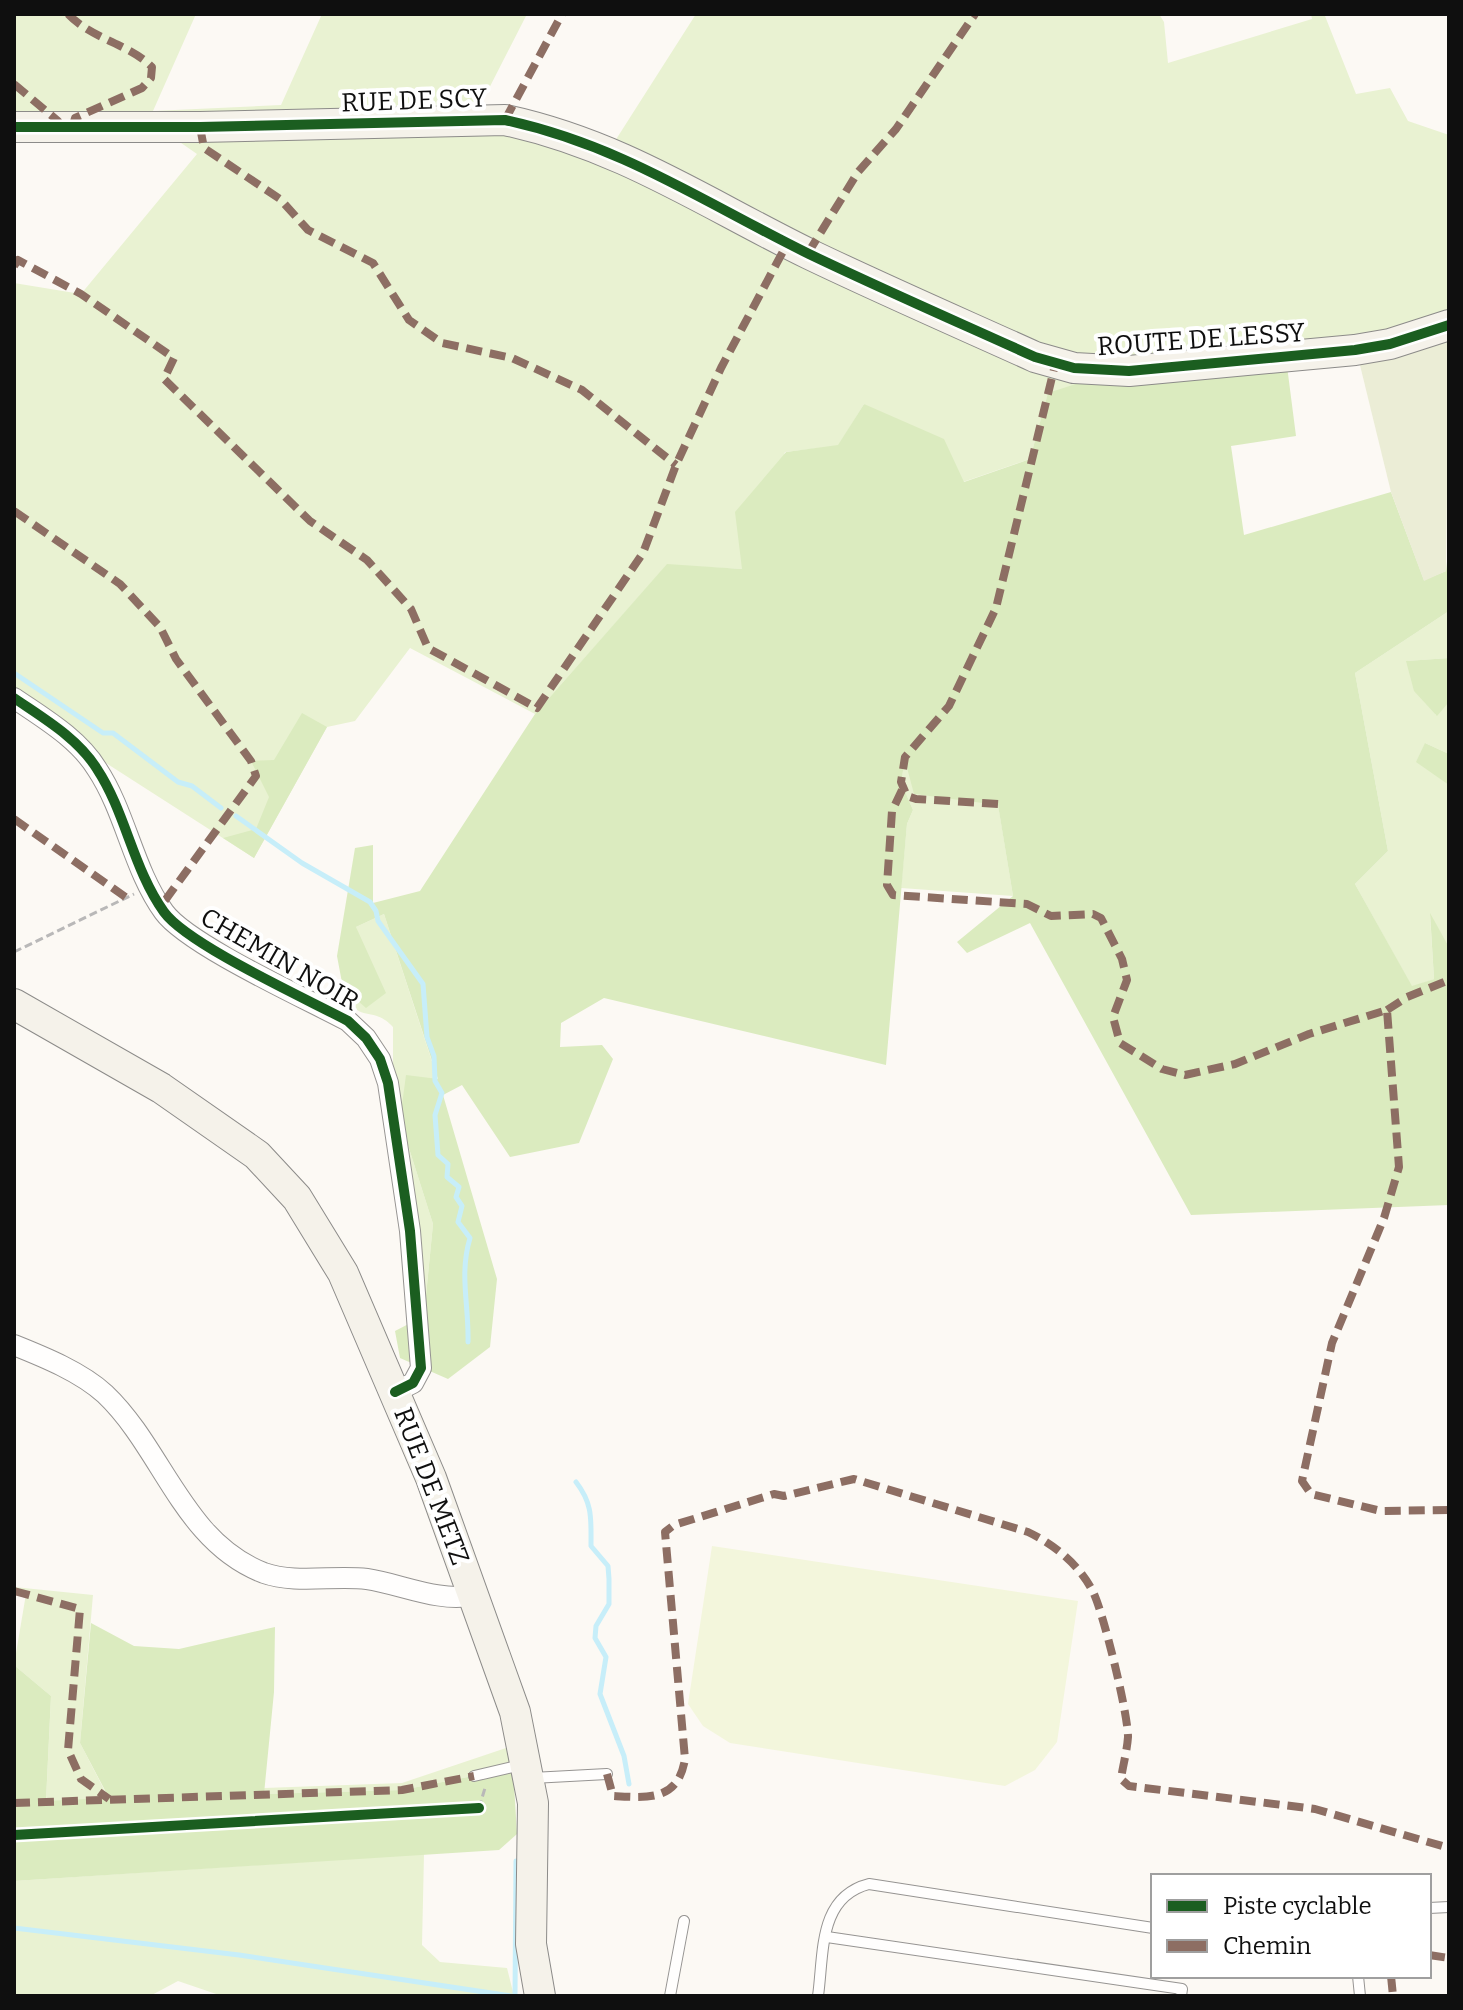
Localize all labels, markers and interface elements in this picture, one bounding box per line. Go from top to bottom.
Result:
street label: RUE DE SCY [341,82,488,119]
street label: ROUTE DE LESSY [1096,317,1306,362]
street label: CHEMIN NOIR [195,902,365,1017]
street label: RUE DE METZ [387,1403,476,1569]
legend [1151,1874,1431,1978]
text: Piste cyclable [1223,1892,1372,1920]
text: Chemin [1223,1932,1311,1960]

